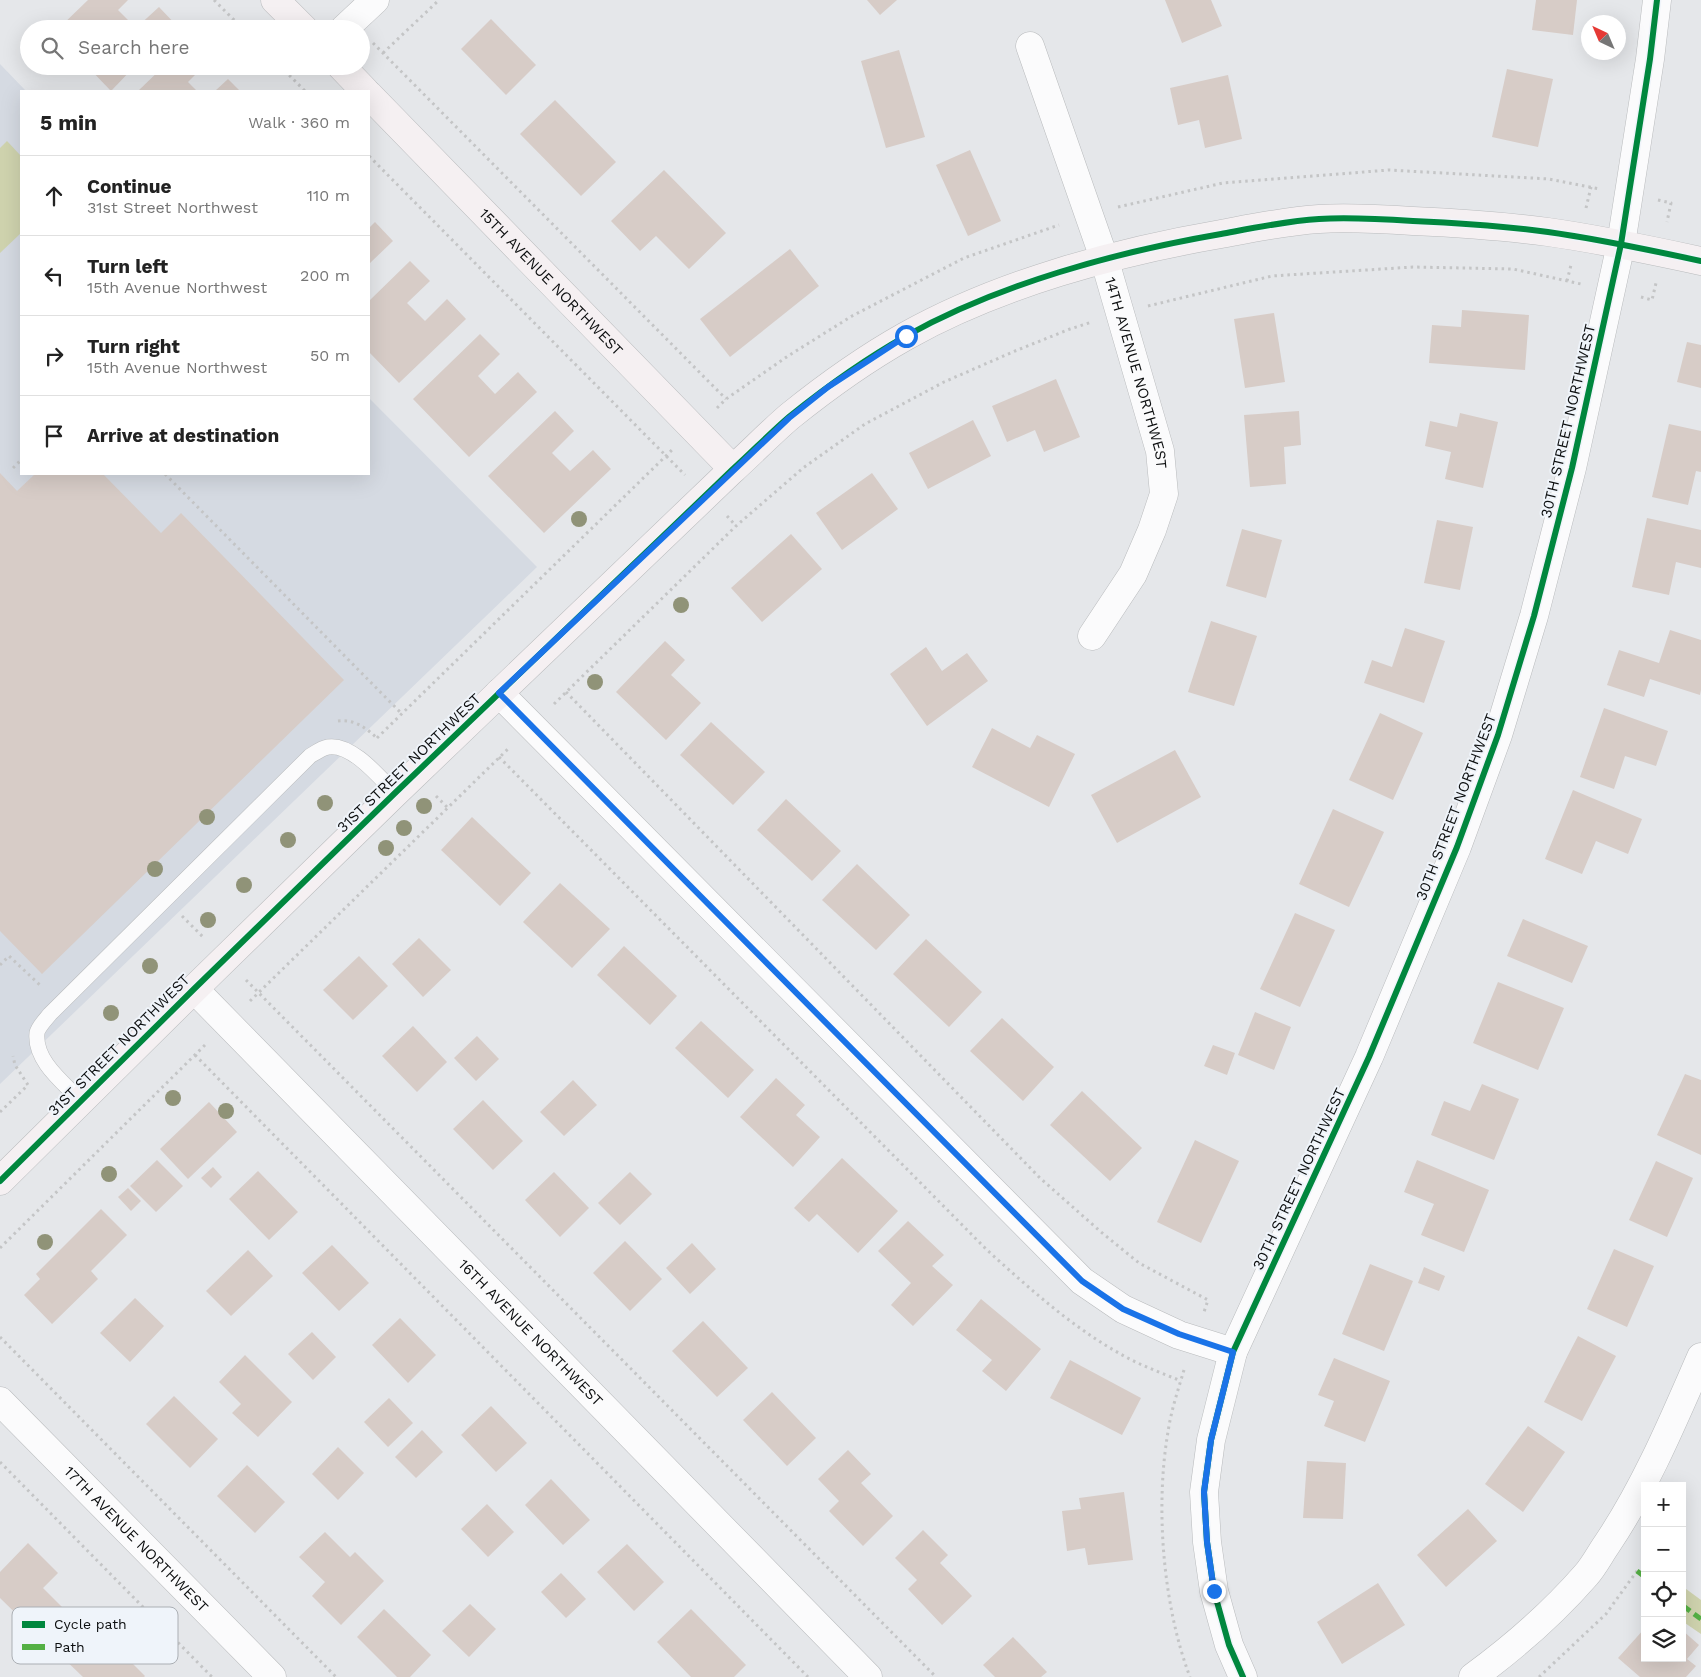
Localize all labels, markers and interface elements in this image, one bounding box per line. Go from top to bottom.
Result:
north arrow [1581,15,1626,60]
search box [20,20,370,75]
icon: search [38,34,66,62]
text: Search here [78,36,189,59]
text: 5 min [40,110,97,135]
text: Walk · 360 m [248,113,350,132]
text: Continue [87,175,171,198]
icon: ahead [40,182,68,210]
text: 110 m [307,186,350,205]
text: 31st Street Northwest [87,198,258,217]
street label: 15TH AVENUE NORTHWEST [476,205,627,359]
text: Turn left [87,255,168,278]
icon: left [40,262,68,290]
text: 200 m [300,266,350,285]
street label: 14TH AVENUE NORTHWEST [1101,275,1171,469]
text: 15th Avenue Northwest [87,278,267,297]
street label: 30TH STREET NORTHWEST [1537,322,1599,520]
route start [895,325,918,348]
text: Turn right [87,335,180,358]
icon: right [40,342,68,370]
text: 50 m [310,346,350,365]
text: 15th Avenue Northwest [87,358,267,377]
icon: arrive [40,422,68,450]
text: Arrive at destination [87,424,279,447]
street label: 31ST STREET NORTHWEST [333,690,485,836]
street label: 30TH STREET NORTHWEST [1412,711,1500,903]
street label: 31ST STREET NORTHWEST [44,970,194,1120]
street label: 30TH STREET NORTHWEST [1249,1085,1349,1273]
street label: 16TH AVENUE NORTHWEST [455,1255,606,1410]
street label: 17TH AVENUE NORTHWEST [60,1462,212,1616]
map controls [1641,1482,1686,1662]
button: + [1641,1482,1686,1527]
button: − [1641,1527,1686,1572]
button: locate [1641,1572,1686,1617]
route end [1203,1580,1226,1603]
legend [12,1607,178,1664]
text: Cycle path [54,1616,127,1632]
button: layers [1641,1617,1686,1662]
text: Path [54,1639,85,1655]

